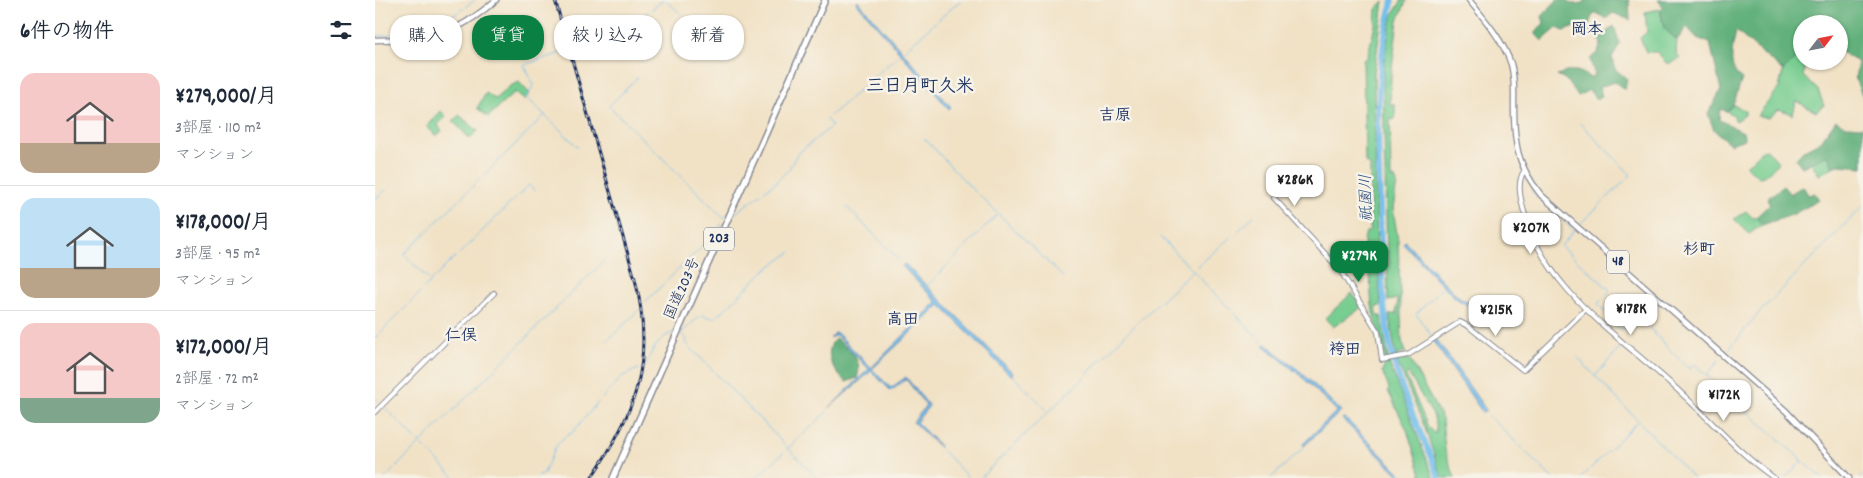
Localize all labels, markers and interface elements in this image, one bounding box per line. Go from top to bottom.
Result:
chip: 購入 [390,15,462,60]
chip: 賃貸 [472,15,544,60]
chip: 絞り込み [554,15,662,60]
chip: 新着 [672,15,744,60]
north arrow [1793,15,1847,70]
map controls [1793,15,1848,70]
icon: filters [327,16,355,44]
text: 6件の物件 [20,18,114,48]
district label: 岡本 [1571,19,1603,42]
district label: 三日月町久米 [866,75,974,100]
text: ¥279,000/月 [175,83,277,113]
icon: home [60,93,120,153]
district label: 吉原 [1099,105,1131,128]
text: 3部屋 · 110 m² [175,117,261,140]
text: マンション [175,144,254,167]
pin: ¥286K [1260,164,1330,207]
text: ¥286K [1277,169,1313,192]
water label: 祇園川 [1355,174,1379,222]
text: ¥178,000/月 [175,209,272,239]
pin: ¥207K [1496,212,1566,255]
text: ¥207K [1513,217,1549,240]
icon: home [60,218,120,278]
road number: 203 [704,228,734,250]
district label: 杉町 [1683,239,1715,262]
pin: ¥279K [1324,240,1394,283]
text: 3部屋 · 95 m² [175,243,260,266]
text: ¥279K [1341,245,1377,268]
road number: 48 [1607,250,1629,274]
street label: 国道203号 [659,254,707,324]
text: マンション [175,270,254,293]
pin: ¥215K [1461,294,1531,337]
pin: ¥178K [1596,294,1666,336]
text: ¥178K [1615,298,1647,321]
text: ¥215K [1479,299,1513,322]
district label: 高田 [887,309,919,332]
district label: 仁俣 [445,325,477,348]
text: ¥172,000/月 [175,334,272,364]
district label: 袴田 [1329,339,1361,362]
icon: home [60,343,120,403]
text: 2部屋 · 72 m² [175,368,259,391]
pin: ¥172K [1689,380,1759,422]
text: ¥172K [1708,384,1740,407]
text: マンション [175,395,254,418]

